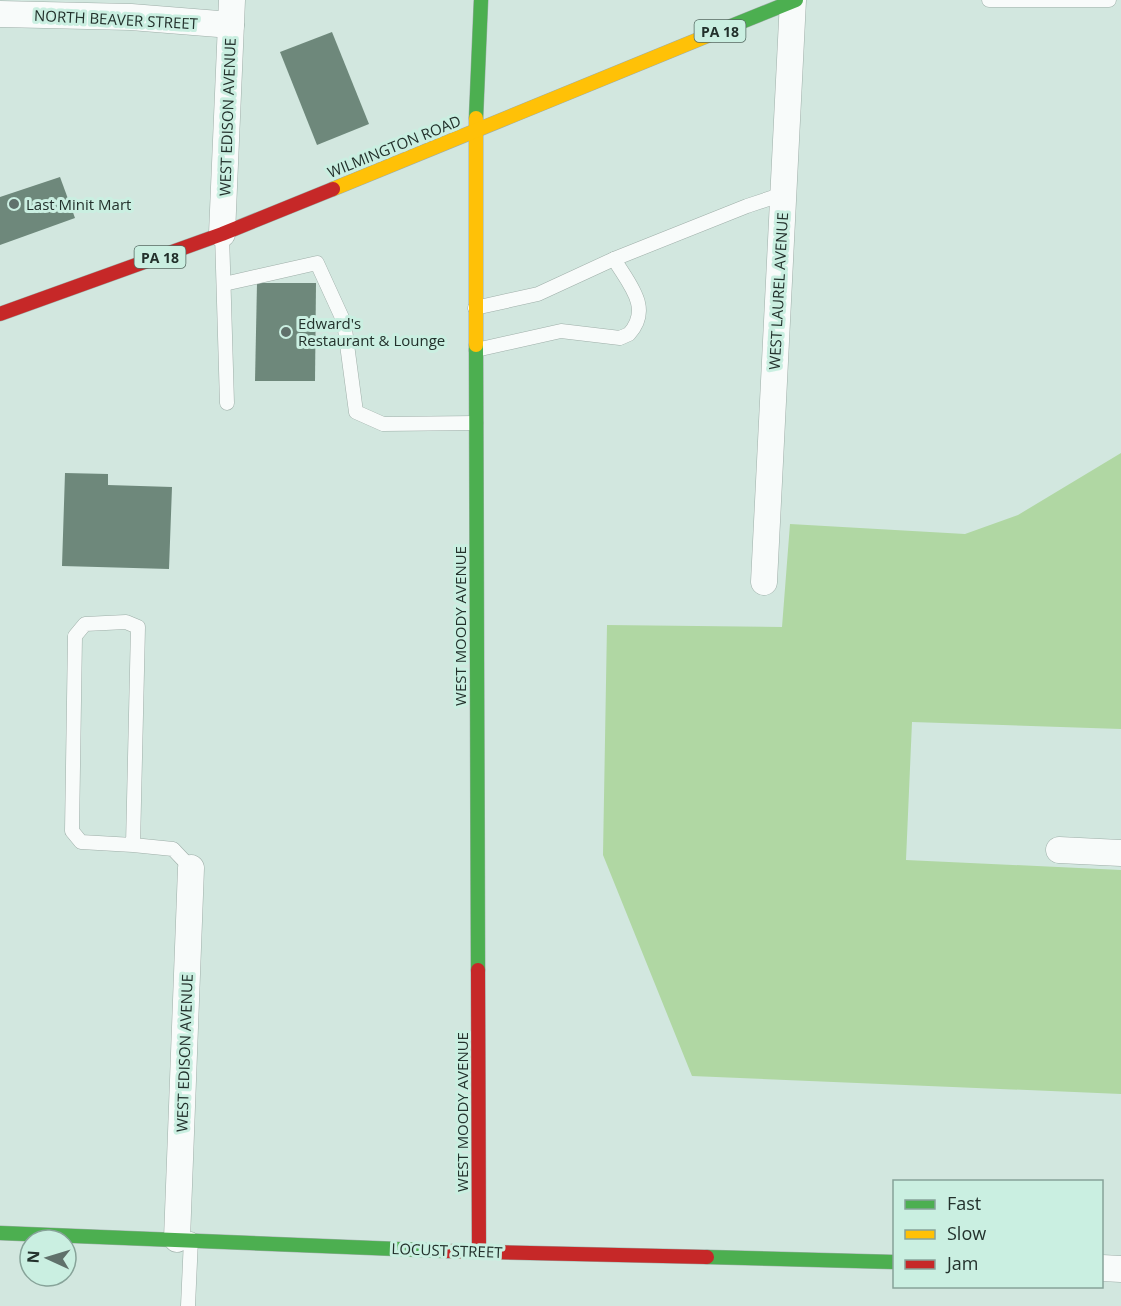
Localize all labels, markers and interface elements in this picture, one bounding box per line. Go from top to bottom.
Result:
street label: NORTH BEAVER STREET [34,5,199,33]
road number: PA 18 [694,20,746,42]
street label: WEST EDISON AVENUE [214,38,240,196]
street label: WILMINGTON ROAD [324,110,464,182]
place label: Last Minit Mart [26,194,131,214]
marker: Last Minit Mart [7,197,21,211]
street label: WEST LAUREL AVENUE [764,212,792,370]
road number: PA 18 [134,246,186,268]
place label: Edward's Restaurant & Lounge [298,313,445,350]
marker: Edward's Restaurant & Lounge [279,325,293,339]
street label: WEST MOODY AVENUE [450,546,470,706]
street label: WEST EDISON AVENUE [171,974,197,1132]
street label: WEST MOODY AVENUE [452,1032,472,1192]
legend [893,1180,1103,1288]
text: Fast [947,1191,981,1215]
text: Slow [947,1221,986,1245]
north arrow [18,1228,78,1288]
street label: LOCUST STREET [391,1238,504,1262]
text: N [22,1250,44,1264]
text: Jam [945,1251,979,1275]

